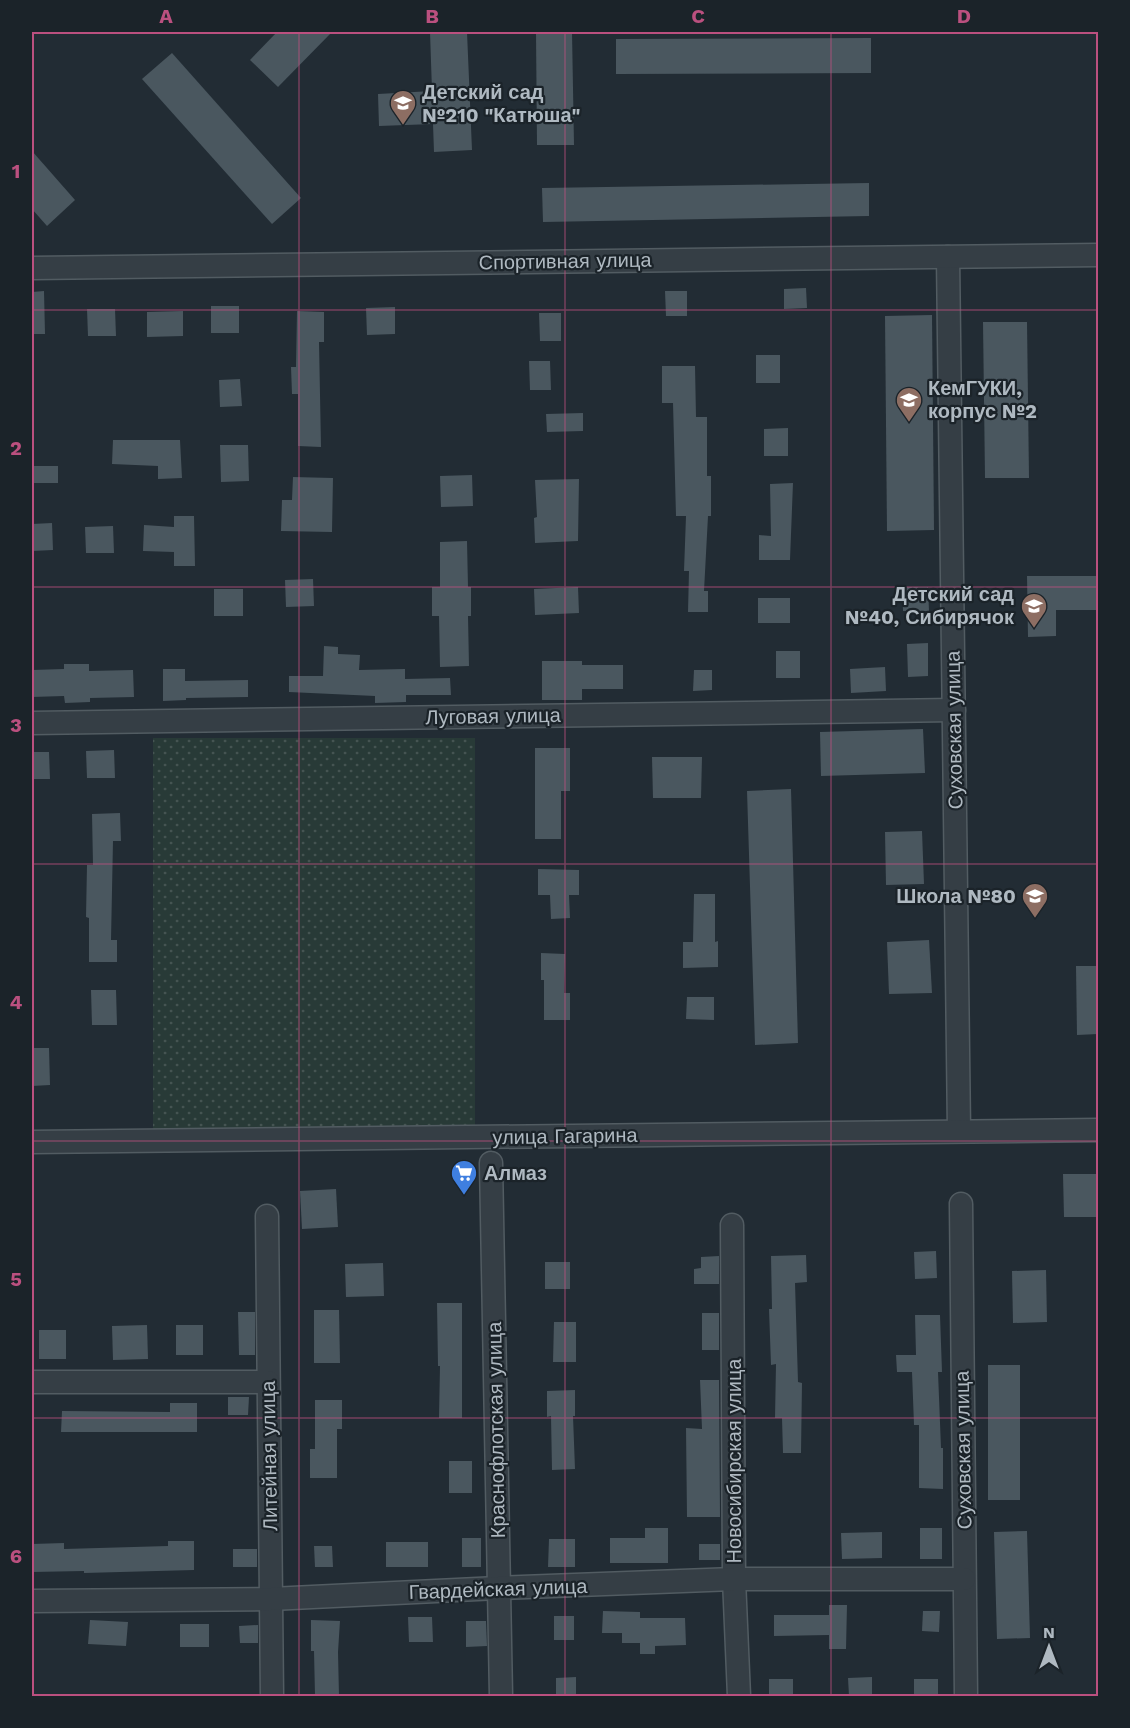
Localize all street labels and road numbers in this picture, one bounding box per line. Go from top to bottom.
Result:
street label: Спортивная улица [478,247,652,275]
street label: Суховская улица [941,650,967,810]
street label: Луговая улица [425,703,562,729]
street label: улица Гагарина [492,1123,639,1149]
street label: Краснофлотская улица [482,1321,510,1538]
street label: Новосибирская улица [722,1358,746,1563]
street label: Суховская улица [950,1370,976,1530]
street label: Литейная улица [256,1380,282,1531]
street label: Гвардейская улица [408,1574,589,1604]

